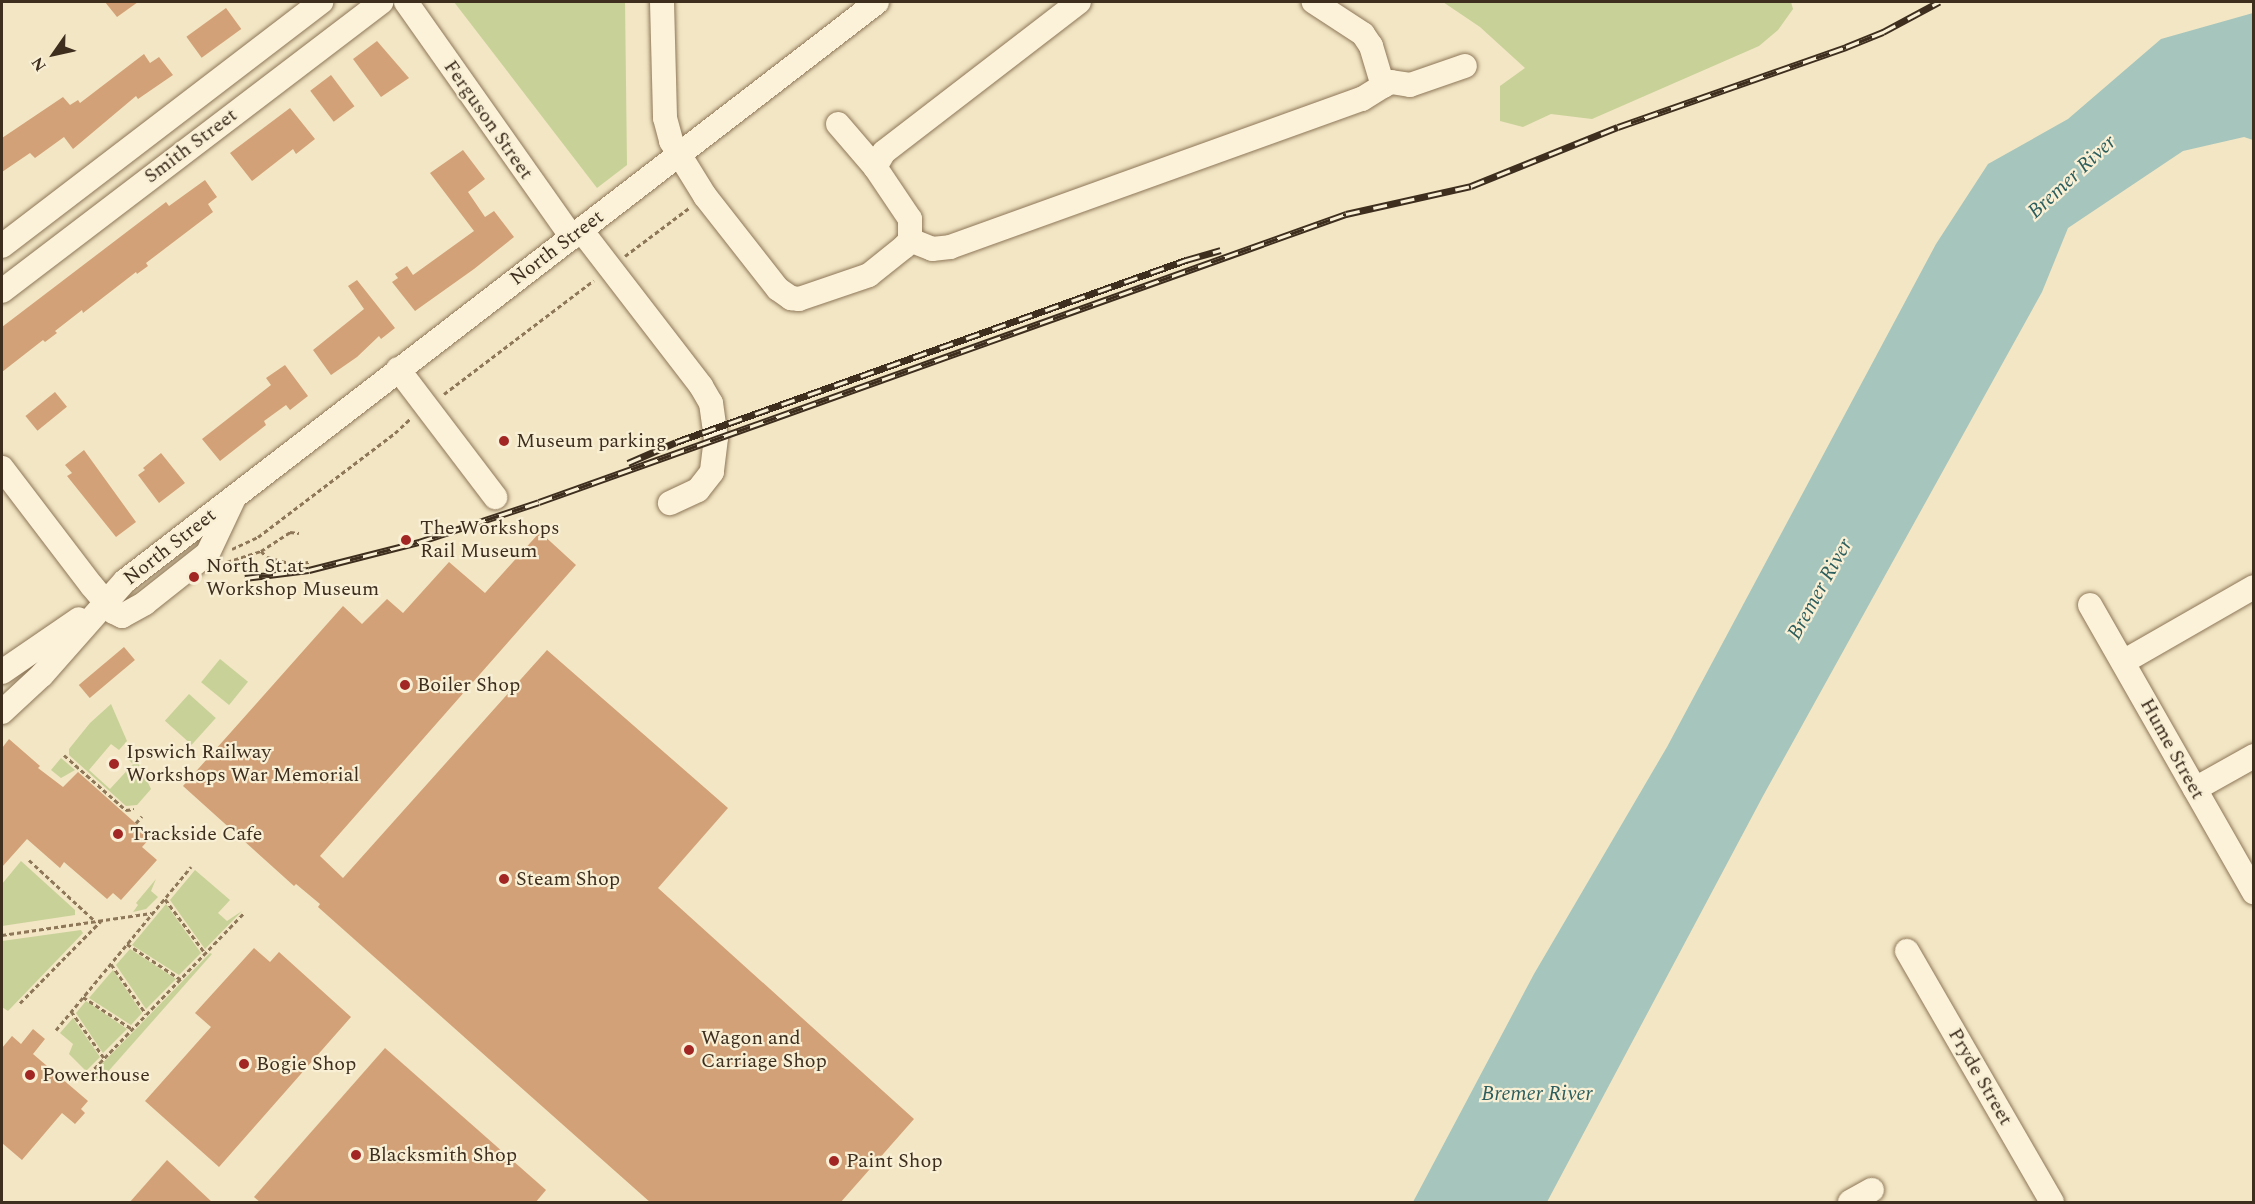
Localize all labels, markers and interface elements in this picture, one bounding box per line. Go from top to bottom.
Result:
north arrow [24,24,84,84]
text: N [25,52,53,76]
street label: Ferguson Street [438,56,538,184]
street label: Smith Street [140,103,242,189]
water label: Bremer River [2023,130,2121,224]
street label: North Street [505,205,609,291]
place label: Museum parking [516,429,667,453]
marker: Museum parking [497,434,511,448]
street label: North Street [119,503,221,591]
place label: The Workshops Rail Museum [420,516,560,563]
marker: The Workshops Rail Museum [397,531,415,549]
water label: Bremer River [1782,534,1858,644]
place label: North St at Workshop Museum [206,554,379,601]
marker: North St at Workshop Museum [187,570,201,584]
place label: Boiler Shop [417,673,520,697]
marker: Boiler Shop [398,678,412,692]
street label: Hume Street [2134,694,2210,804]
place label: Ipswich Railway Workshops War Memorial [126,740,359,787]
marker: Ipswich Railway Workshops War Memorial [107,757,121,771]
place label: Trackside Cafe [130,822,263,846]
marker: Trackside Cafe [111,827,125,841]
place label: Steam Shop [516,867,620,891]
marker: Steam Shop [497,872,511,886]
street label: Pryde Street [1942,1024,2018,1130]
place label: Wagon and Carriage Shop [701,1026,827,1073]
marker: Wagon and Carriage Shop [682,1043,696,1057]
place label: Bogie Shop [256,1052,356,1076]
marker: Bogie Shop [237,1057,251,1071]
place label: Powerhouse [42,1063,150,1087]
marker: Powerhouse [23,1068,37,1082]
water label: Bremer River [1481,1081,1593,1107]
place label: Blacksmith Shop [368,1143,517,1167]
marker: Blacksmith Shop [349,1148,363,1162]
place label: Paint Shop [846,1149,943,1173]
marker: Paint Shop [827,1154,841,1168]

